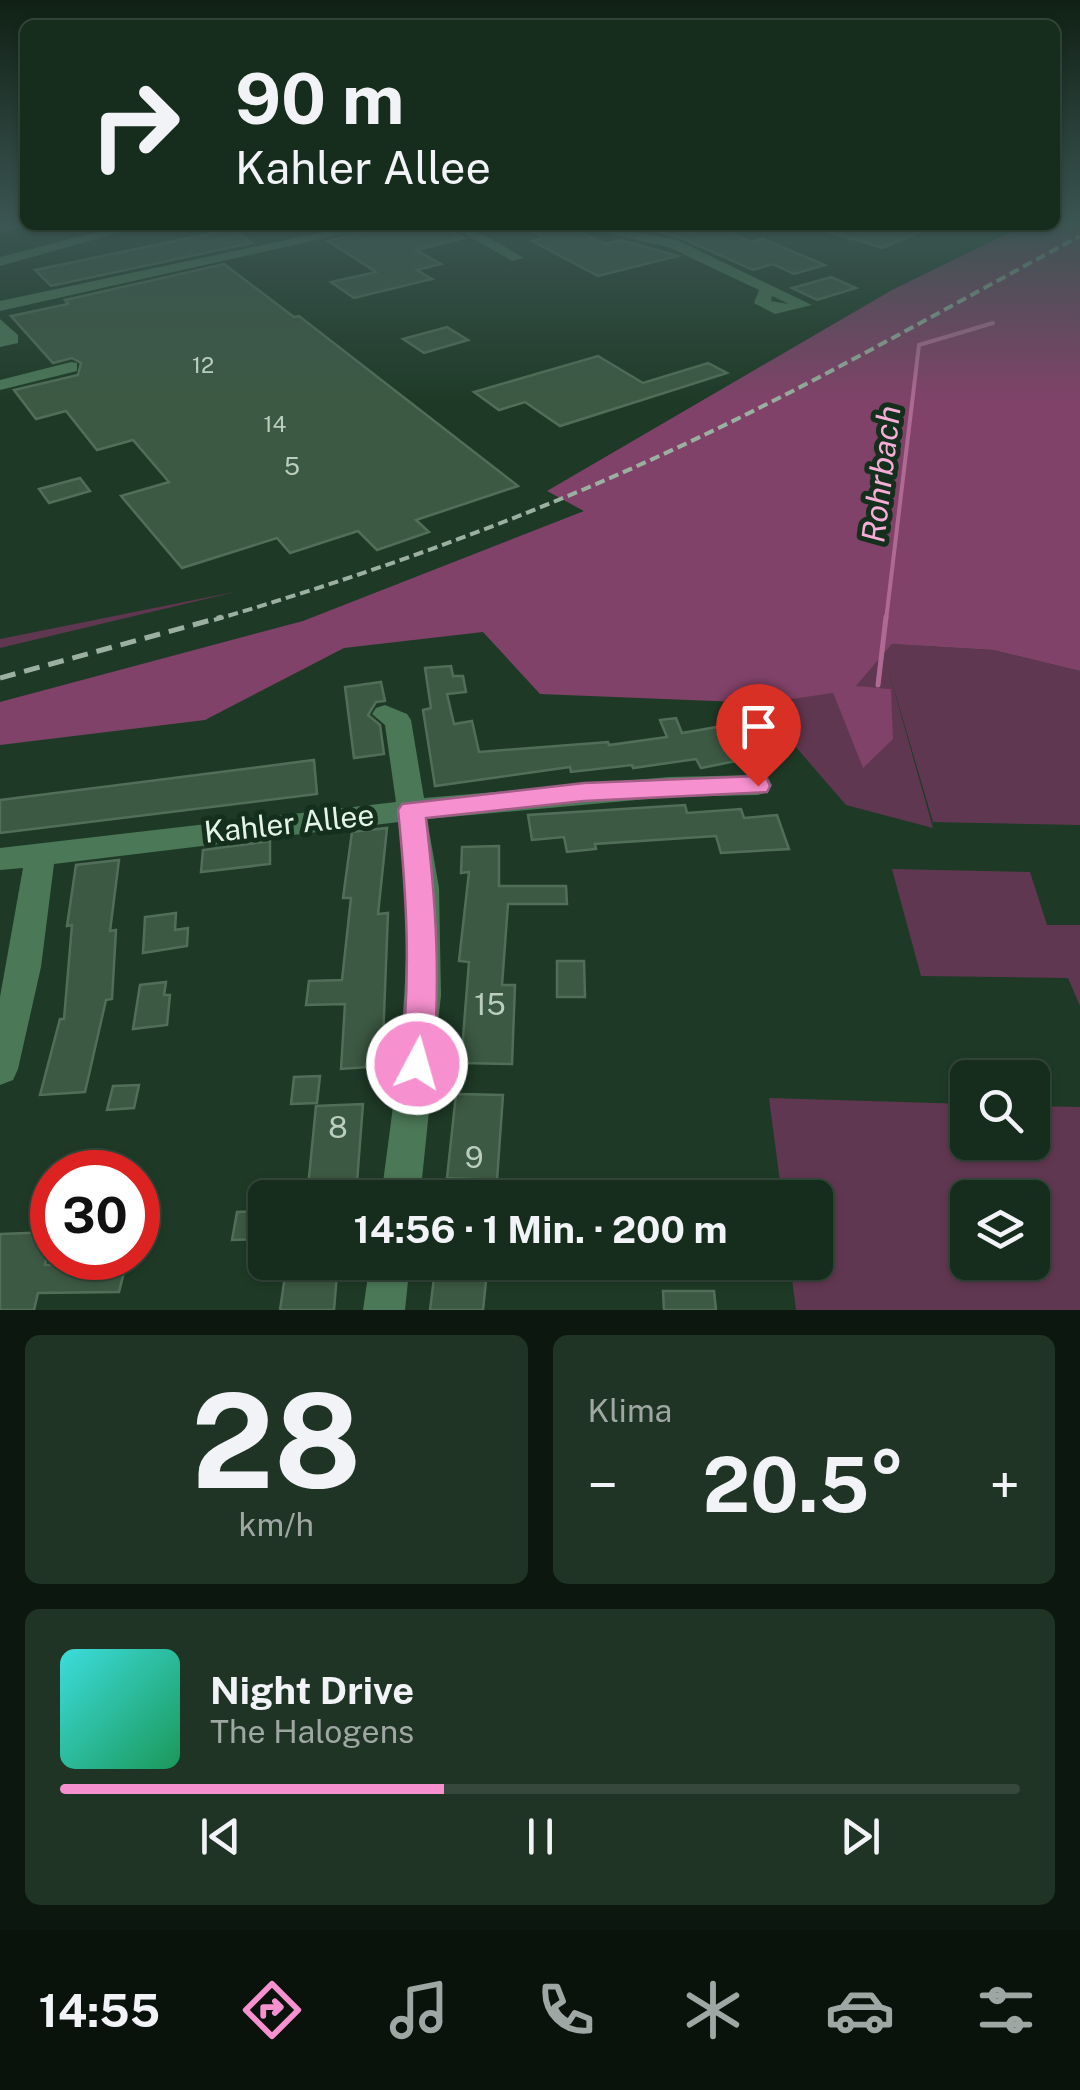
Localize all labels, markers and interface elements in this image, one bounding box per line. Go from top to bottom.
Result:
text: 90 m [235,57,405,140]
icon: right [70,60,200,190]
text: Kahler Allee [235,141,491,194]
house number: 12 [192,352,214,378]
water label: Rohrbach [854,403,908,545]
house number: 14 [264,411,287,437]
house number: 5 [284,451,300,481]
pin [716,684,801,787]
icon: arrive [731,699,786,754]
street label: Kahler Allee [202,796,376,850]
house number: 15 [474,986,506,1022]
position arrow [365,1012,469,1116]
map controls [950,1060,1050,1280]
button: search [950,1060,1050,1160]
house number: 8 [328,1109,348,1145]
house number: 9 [465,1139,483,1175]
speed limit sign: 30 [30,1150,160,1280]
button: layers [950,1180,1050,1280]
text: 14:56 · 1 Min. · 200 m [353,1207,728,1252]
text: 28 [191,1365,361,1517]
text: Klima [588,1392,672,1429]
text: 20.5° [703,1441,905,1529]
text: − [588,1453,618,1517]
text: + [989,1453,1020,1517]
text: km/h [239,1506,314,1543]
text: Night Drive [210,1668,414,1713]
text: The Halogens [210,1713,414,1750]
icon: previous [193,1809,248,1864]
icon: pause [513,1809,568,1864]
icon: next [833,1809,888,1864]
icon: directions [237,1975,307,2045]
icon: music [384,1975,454,2045]
icon: phone [531,1975,601,2045]
icon: climate [678,1975,748,2045]
icon: car [825,1975,895,2045]
icon: filters [971,1975,1041,2045]
text: 14:55 [38,1984,160,2037]

